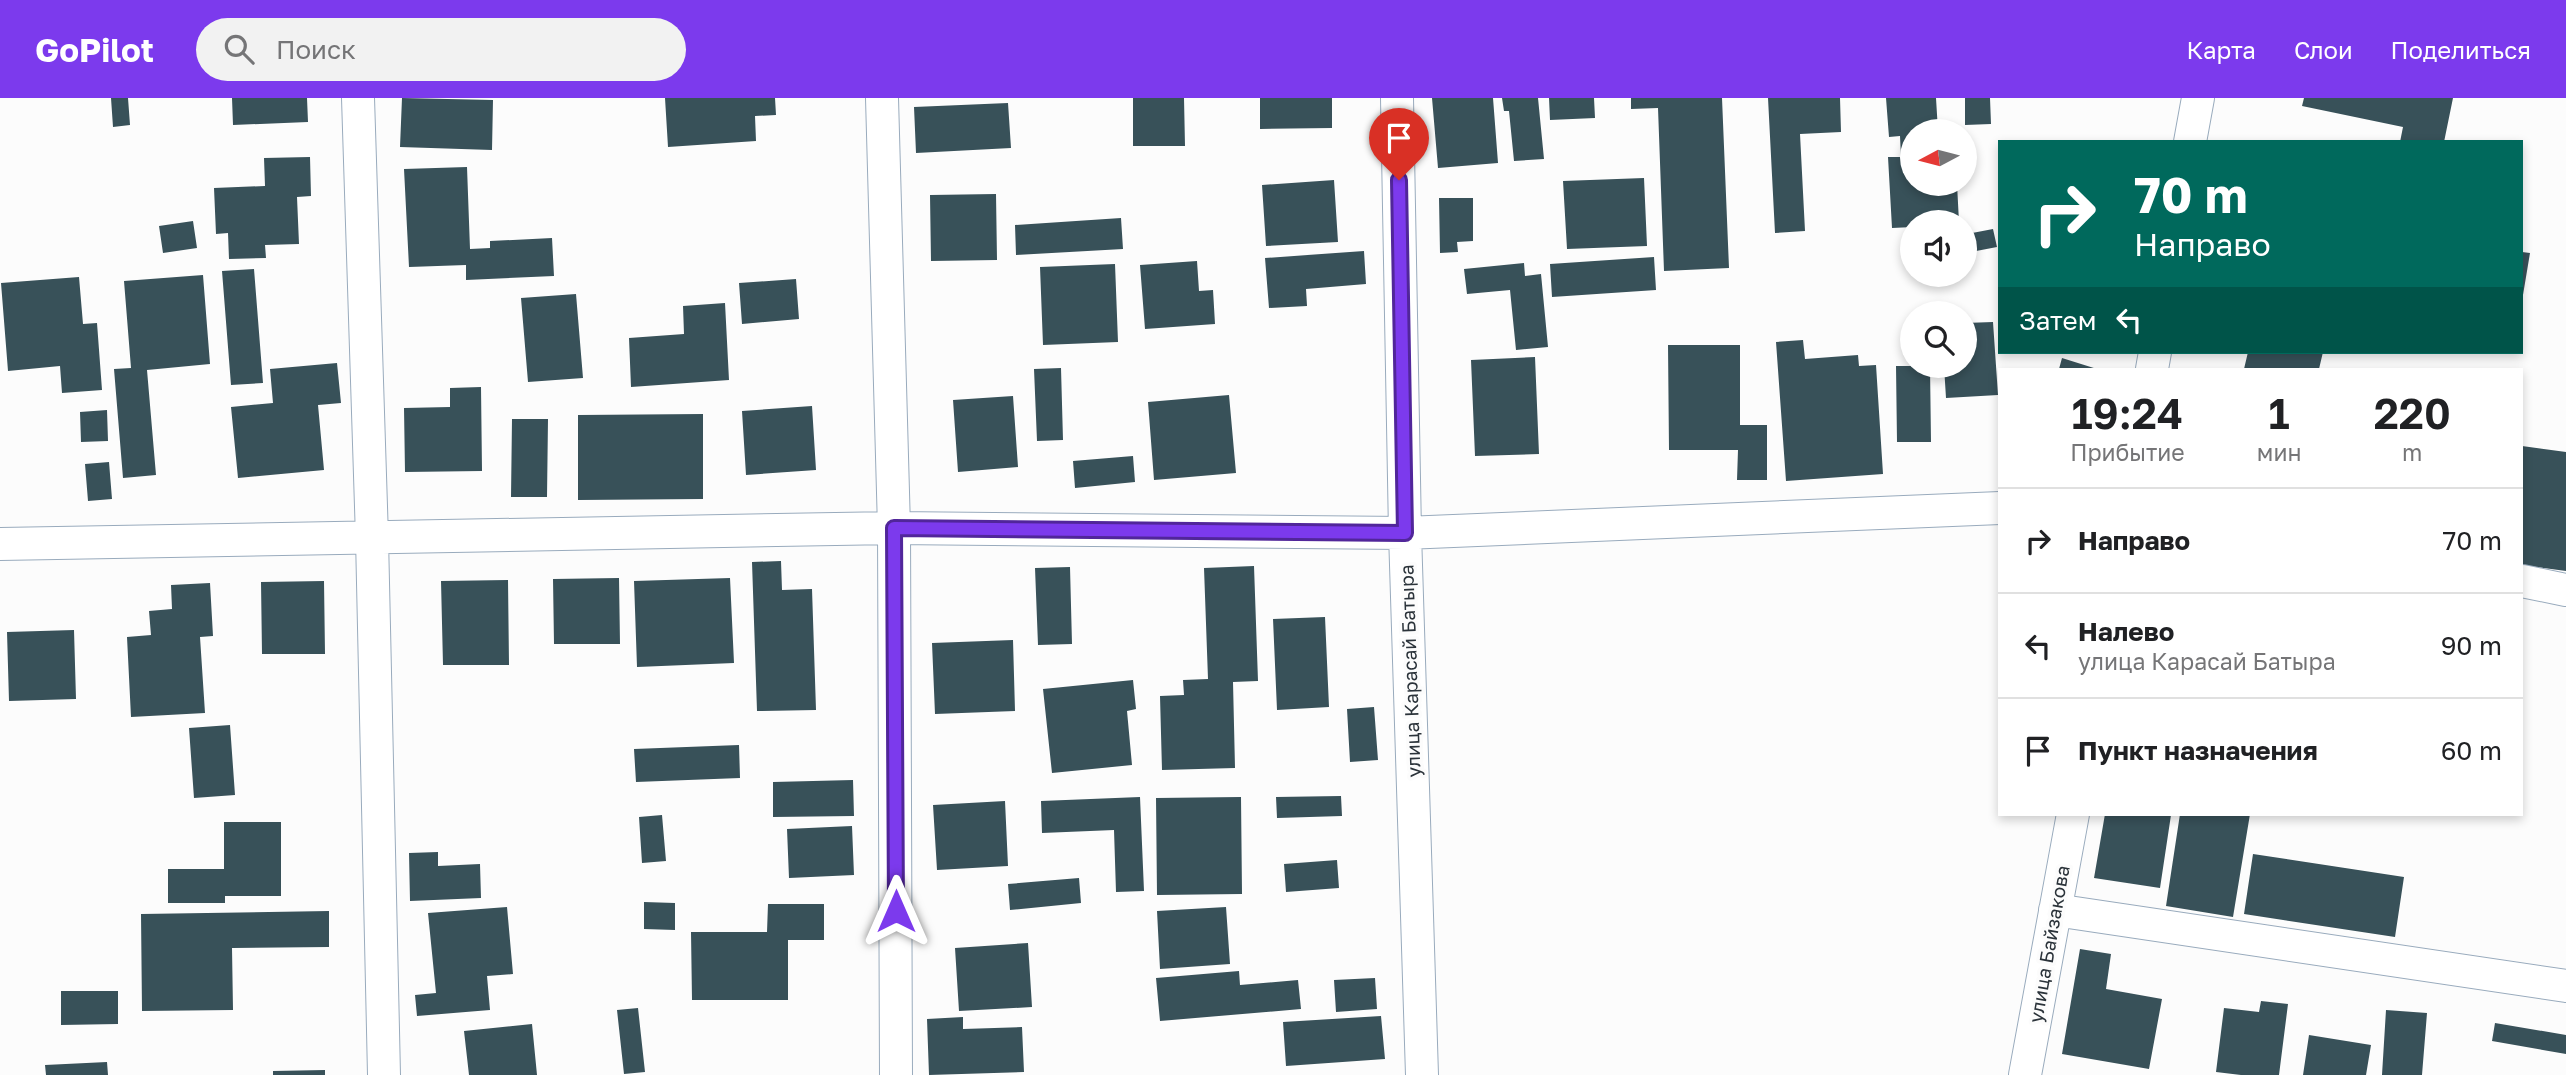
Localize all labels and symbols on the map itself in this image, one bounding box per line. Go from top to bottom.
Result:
pin [1369,108,1429,180]
north arrow [1900,119,1978,196]
street label: улица Карасай Батыра [1394,564,1425,778]
street label: улица Байзакова [2023,863,2074,1024]
position arrow [859,874,933,948]

